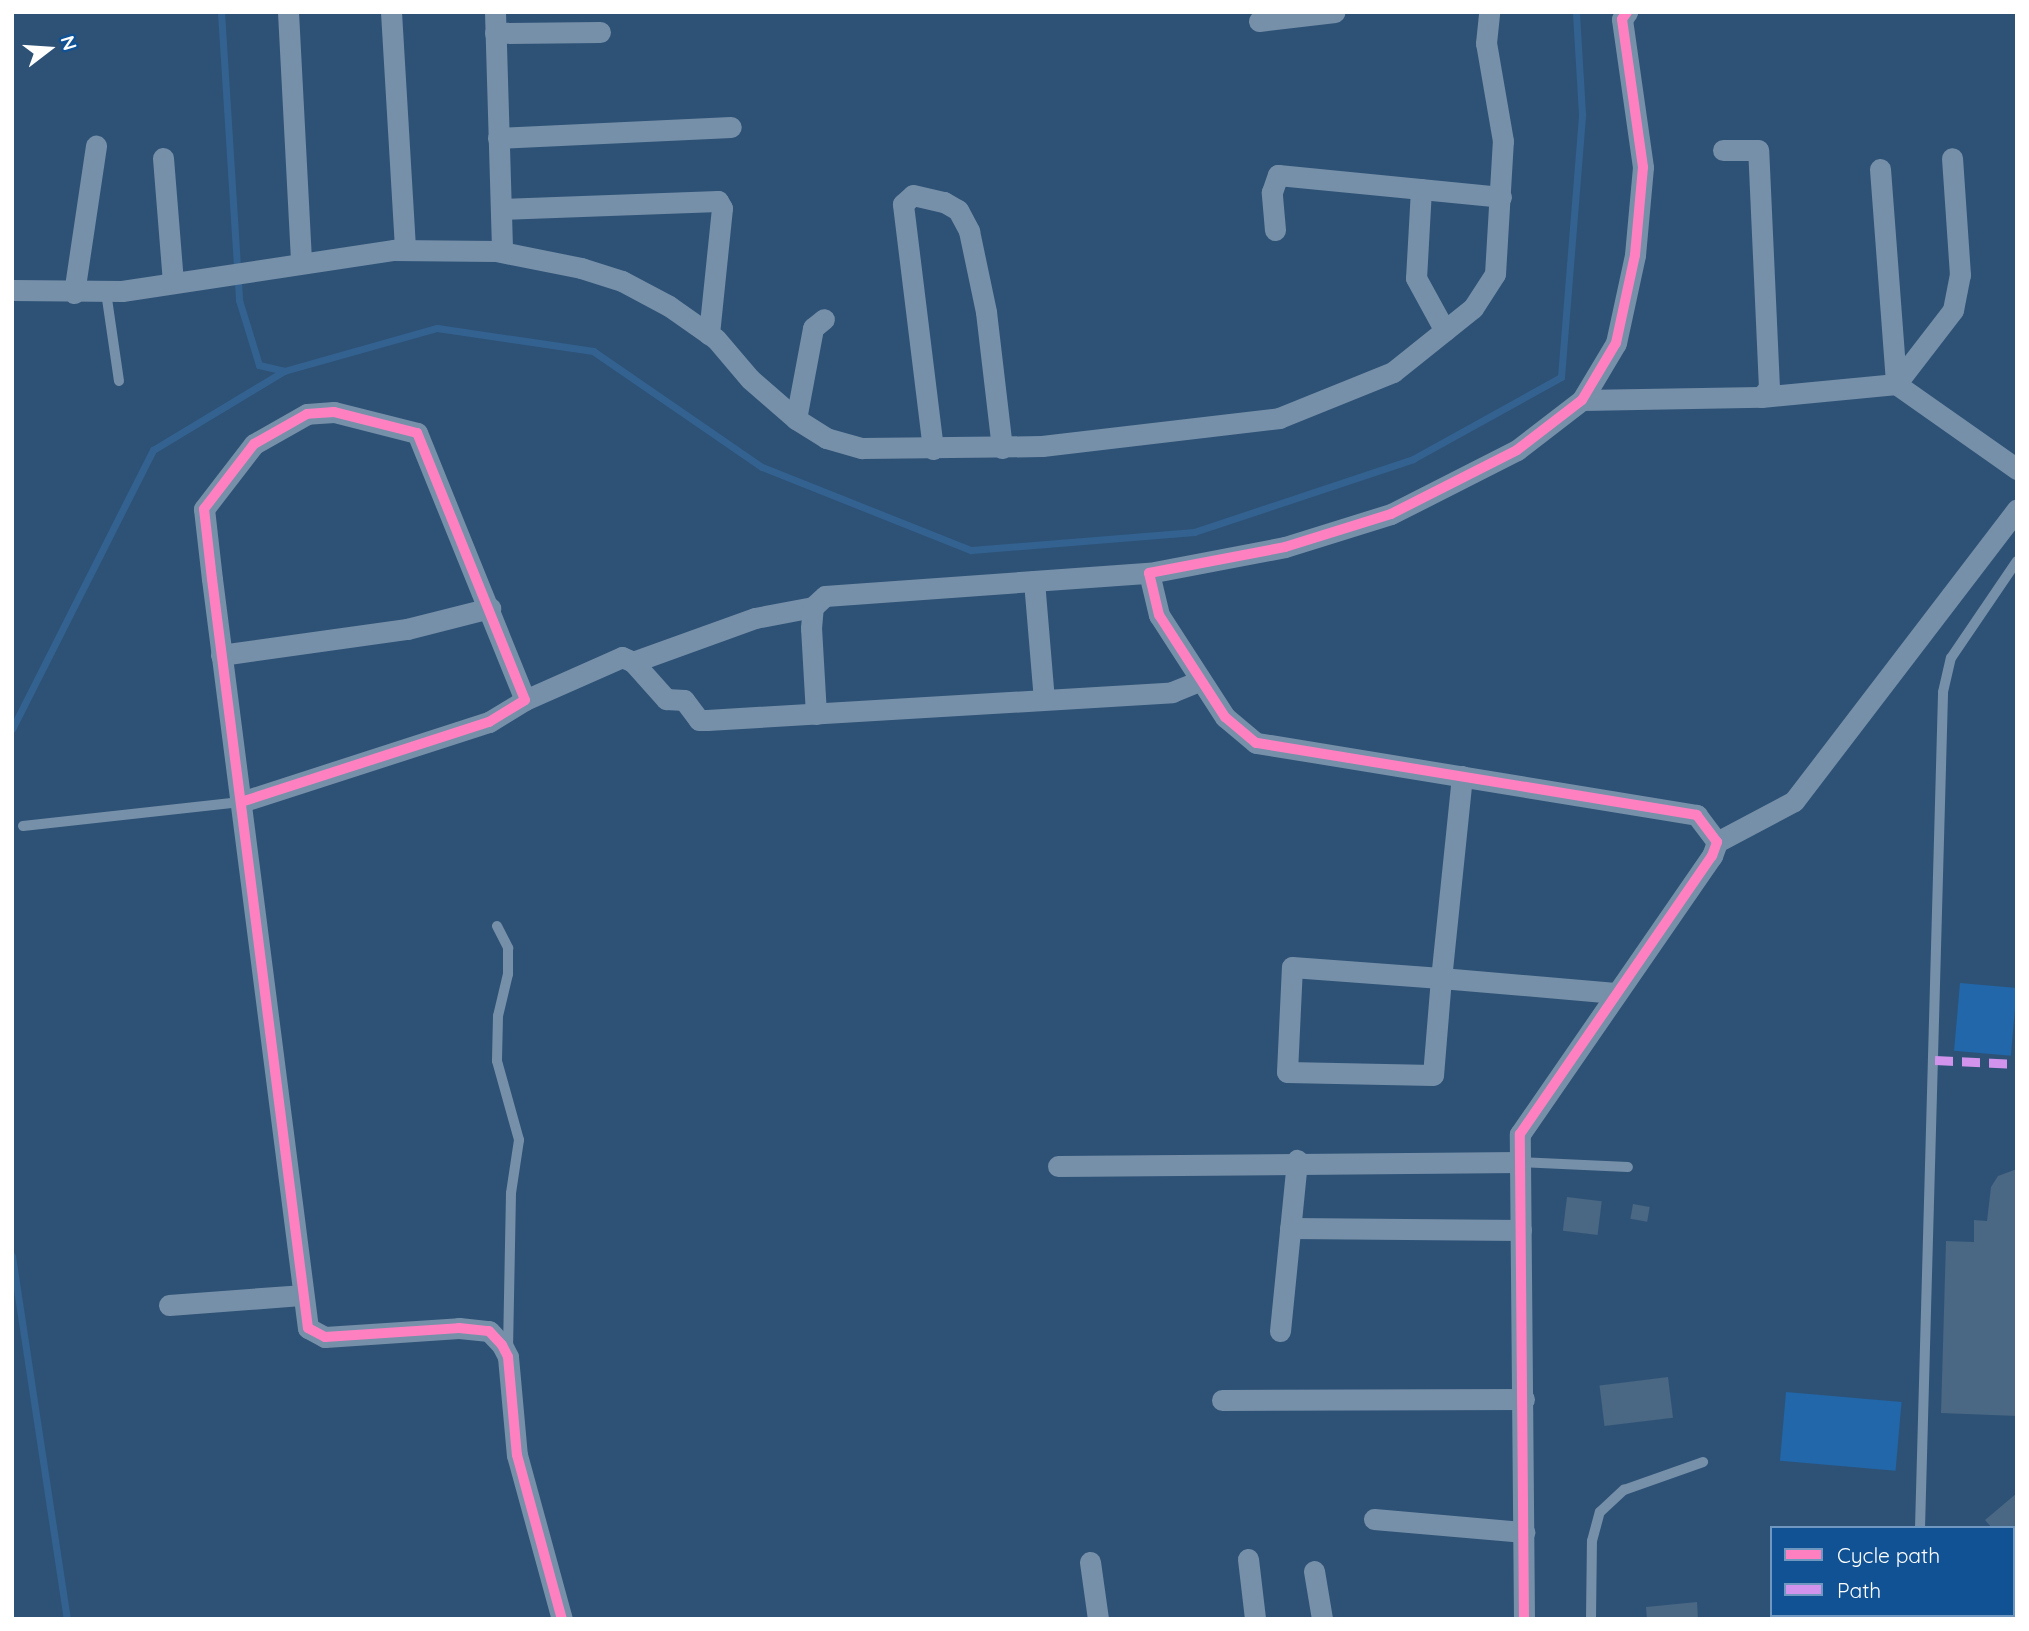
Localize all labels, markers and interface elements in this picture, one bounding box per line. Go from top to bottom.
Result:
north arrow [14,14,84,84]
text: N [56,33,83,53]
legend [1770,1526,2015,1617]
text: Cycle path [1837,1542,1940,1568]
text: Path [1837,1577,1881,1603]

